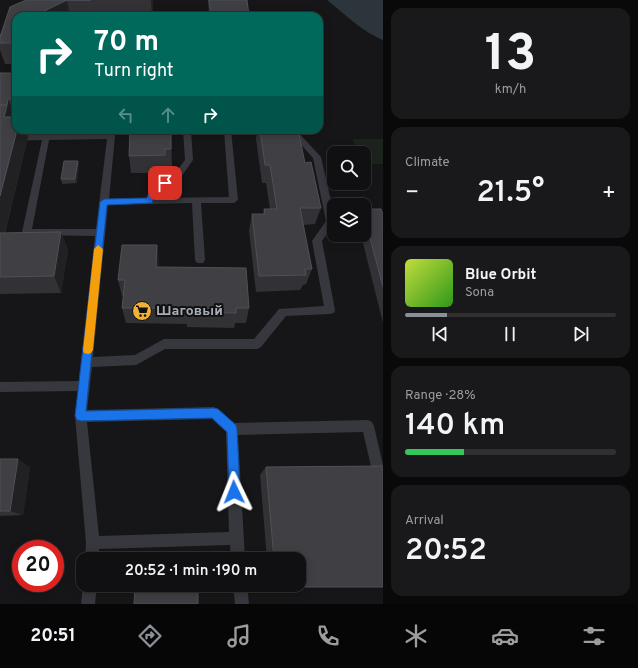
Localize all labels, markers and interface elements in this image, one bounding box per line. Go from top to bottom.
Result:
text: 13 [485,23,536,89]
text: 70 m [94,25,159,61]
icon: right [28,28,80,80]
text: Turn right [94,60,174,83]
text: km/h [495,82,526,98]
icon: left [115,104,137,126]
icon: ahead [157,104,179,126]
icon: right [199,104,221,126]
map controls [327,146,371,242]
button: search [327,146,371,190]
text: Climate [405,155,450,171]
pin [148,166,182,200]
icon: arrive [154,172,176,194]
text: 21.5° [476,175,545,212]
text: − [405,180,419,207]
text: + [602,180,616,207]
button: layers [327,198,371,242]
text: Blue Orbit [465,266,536,285]
text: Sona [465,285,494,301]
supermarket icon: Шаговый [131,300,153,322]
place label: Шаговый [156,303,223,320]
icon: previous [429,323,451,345]
icon: pause [499,323,521,345]
icon: next [570,323,592,345]
text: Range · 28% [405,388,476,404]
text: 140 km [405,408,505,445]
position arrow [213,471,255,513]
text: Arrival [405,513,444,529]
text: 20:52 [405,533,487,570]
speed limit sign: 20 [12,540,64,592]
text: 20:52 · 1 min · 190 m [125,562,257,581]
icon: directions [136,622,164,650]
icon: music [225,622,253,650]
icon: phone [314,622,342,650]
icon: climate [402,622,430,650]
icon: car [491,622,519,650]
icon: filters [580,622,608,650]
text: 20:51 [30,625,76,648]

